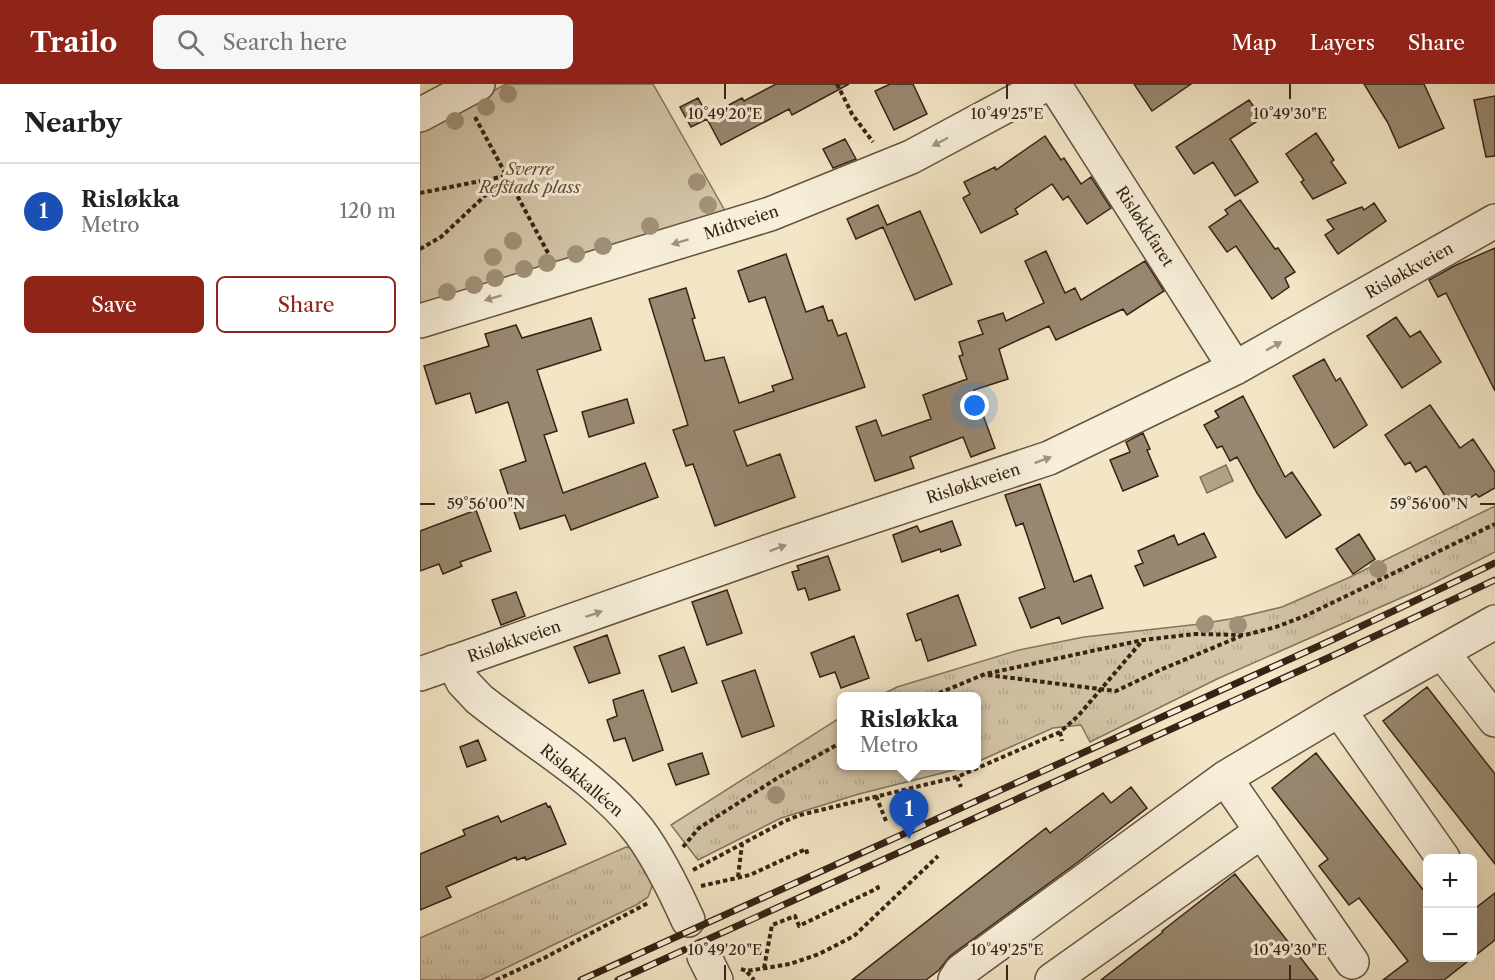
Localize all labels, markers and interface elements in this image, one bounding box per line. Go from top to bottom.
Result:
search box [153,15,573,69]
text: Trailo [30,25,117,59]
icon: search [174,26,207,59]
text: Search here [222,29,347,56]
text: Map [1232,30,1277,55]
text: Layers [1310,30,1375,55]
text: Share [1408,30,1465,55]
text: 10°49'20"E [688,104,762,123]
text: 10°49'25"E [970,104,1044,123]
text: 10°49'30"E [1253,104,1327,123]
text: Nearby [24,107,122,139]
one-way arrow [931,137,948,147]
park label: Sverre Refstads plass [477,159,581,197]
street label: Risløkkfaret [1112,182,1179,270]
text: Risløkka [81,186,179,213]
text: 1 [39,199,48,223]
text: 120 m [339,199,396,223]
street label: Midtveien [701,201,781,243]
text: Metro [81,213,139,237]
one-way arrow [671,238,689,247]
street label: Risløkkveien [1362,238,1456,302]
button: Save [24,276,204,333]
button: Share [216,276,396,333]
one-way arrow [484,294,502,303]
one-way arrow [1266,341,1283,351]
your location [960,391,989,420]
one-way arrow [1034,454,1052,464]
street label: Risløkkveien [924,458,1022,508]
text: 59°56'00"N [447,494,525,513]
text: 59°56'00"N [1390,494,1468,513]
one-way arrow [769,543,787,553]
one-way arrow [585,608,603,618]
street label: Risløkkveien [465,616,563,666]
popup [837,692,981,770]
text: Risløkka [860,706,958,733]
text: Metro [860,733,918,757]
street label: Risløkkalléen [536,739,628,821]
pin: 1 [890,790,928,839]
map controls [1423,854,1477,962]
button: + [1423,854,1477,908]
button: − [1423,908,1477,962]
text: 10°49'20"E [688,940,762,959]
text: 10°49'25"E [970,940,1044,959]
text: 10°49'30"E [1253,940,1327,959]

